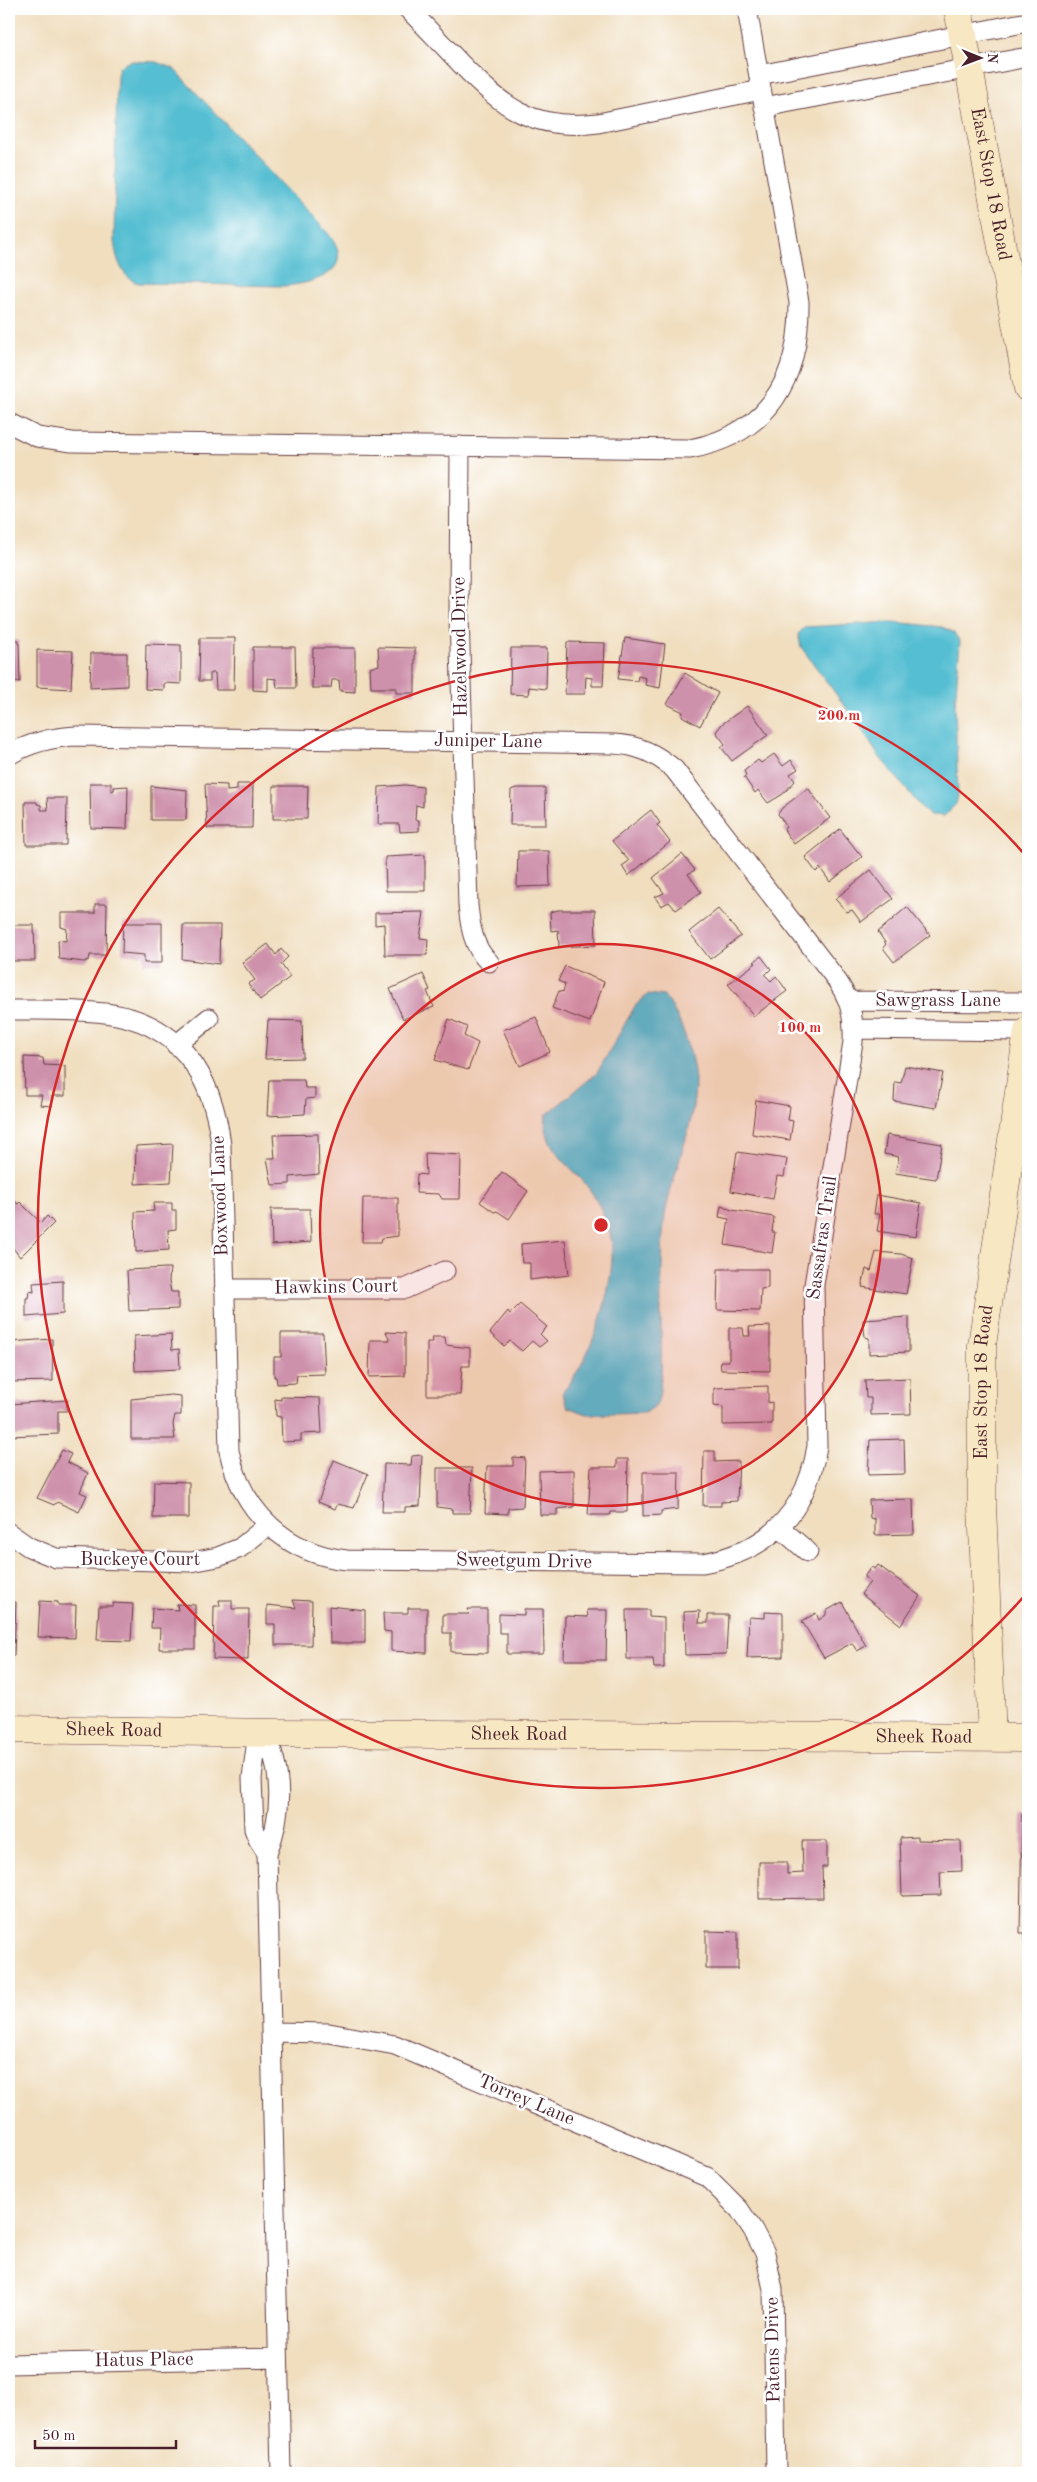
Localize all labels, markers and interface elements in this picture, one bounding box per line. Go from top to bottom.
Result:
north arrow [954,32,1004,82]
text: N [985,53,999,64]
street label: East Stop 18 Road [967,106,1014,262]
street label: Hazelwood Drive [450,577,472,717]
text: 200 m [818,709,860,724]
street label: Juniper Lane [434,732,542,752]
street label: Sawgrass Lane [875,992,1001,1011]
text: 100 m [779,1021,821,1036]
street label: Boxwood Lane [209,1135,233,1257]
street label: Sassafras Trail [805,1175,841,1301]
centre of rings [592,1216,610,1234]
street label: Hawkins Court [274,1277,398,1299]
street label: East Stop 18 Road [972,1303,997,1460]
street label: Buckeye Court [80,1551,200,1570]
street label: Sweetgum Drive [456,1551,592,1573]
street label: Sheek Road [65,1720,163,1741]
street label: Sheek Road [470,1725,568,1744]
street label: Sheek Road [875,1727,973,1747]
street label: Torrey Lane [475,2072,577,2130]
street label: Patens Drive [764,2297,784,2403]
street label: Hatus Place [94,2351,194,2371]
scale bar [35,2417,176,2449]
text: 50 m [42,2429,76,2444]

